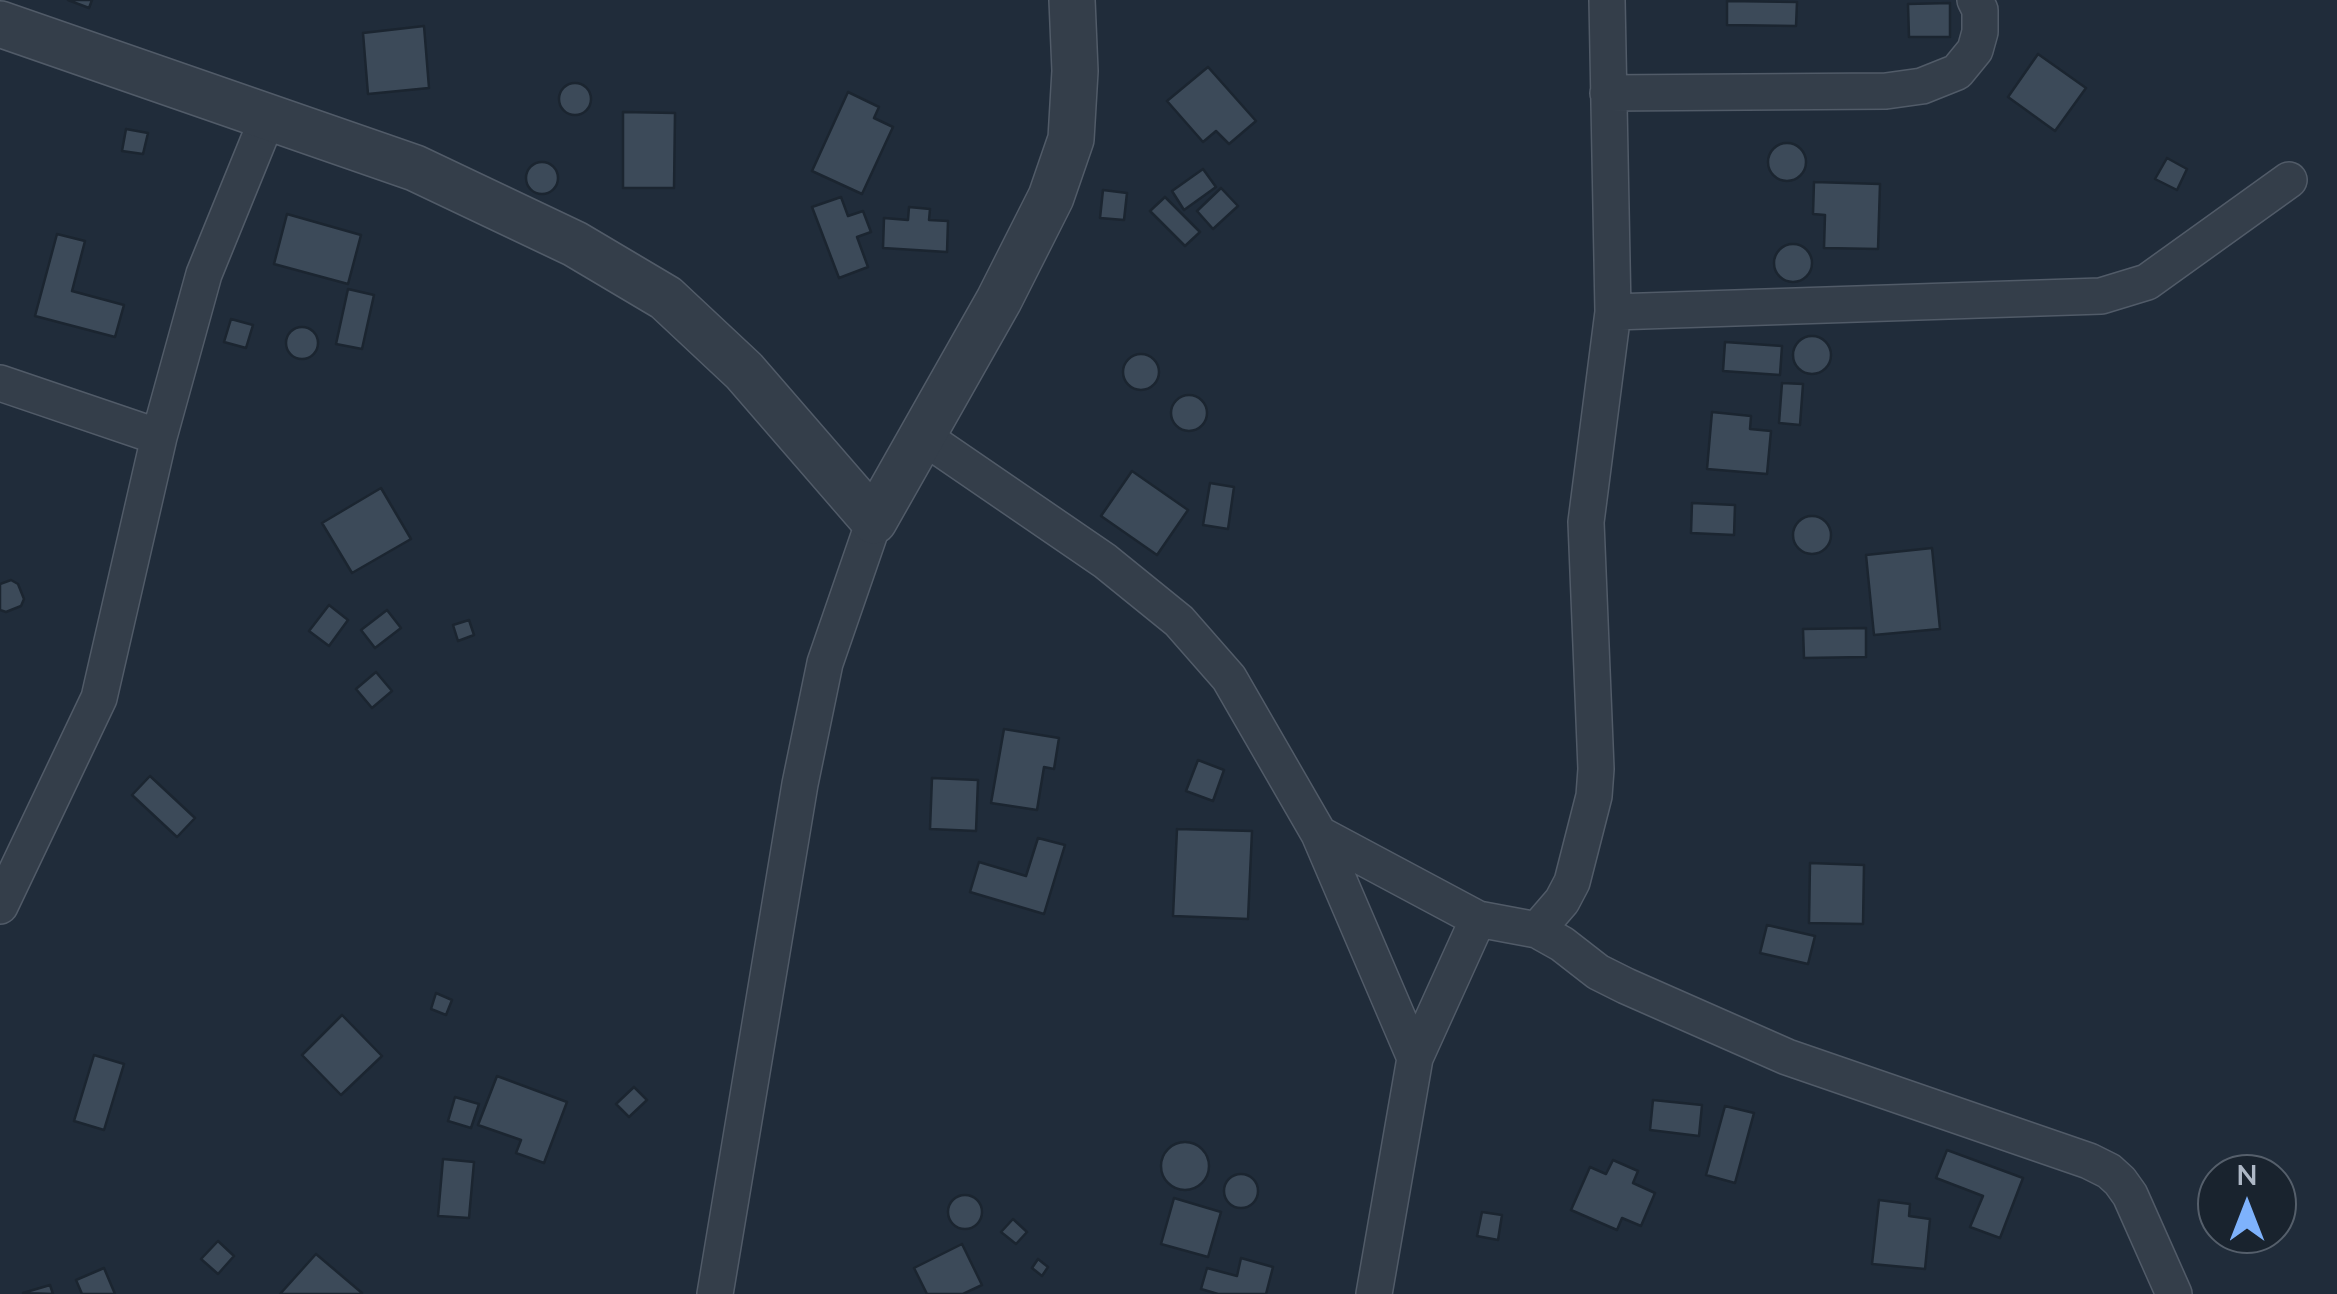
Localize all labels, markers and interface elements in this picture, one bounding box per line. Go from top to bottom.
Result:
north arrow [2197,1154,2297,1254]
text: N [2237,1157,2257,1195]

